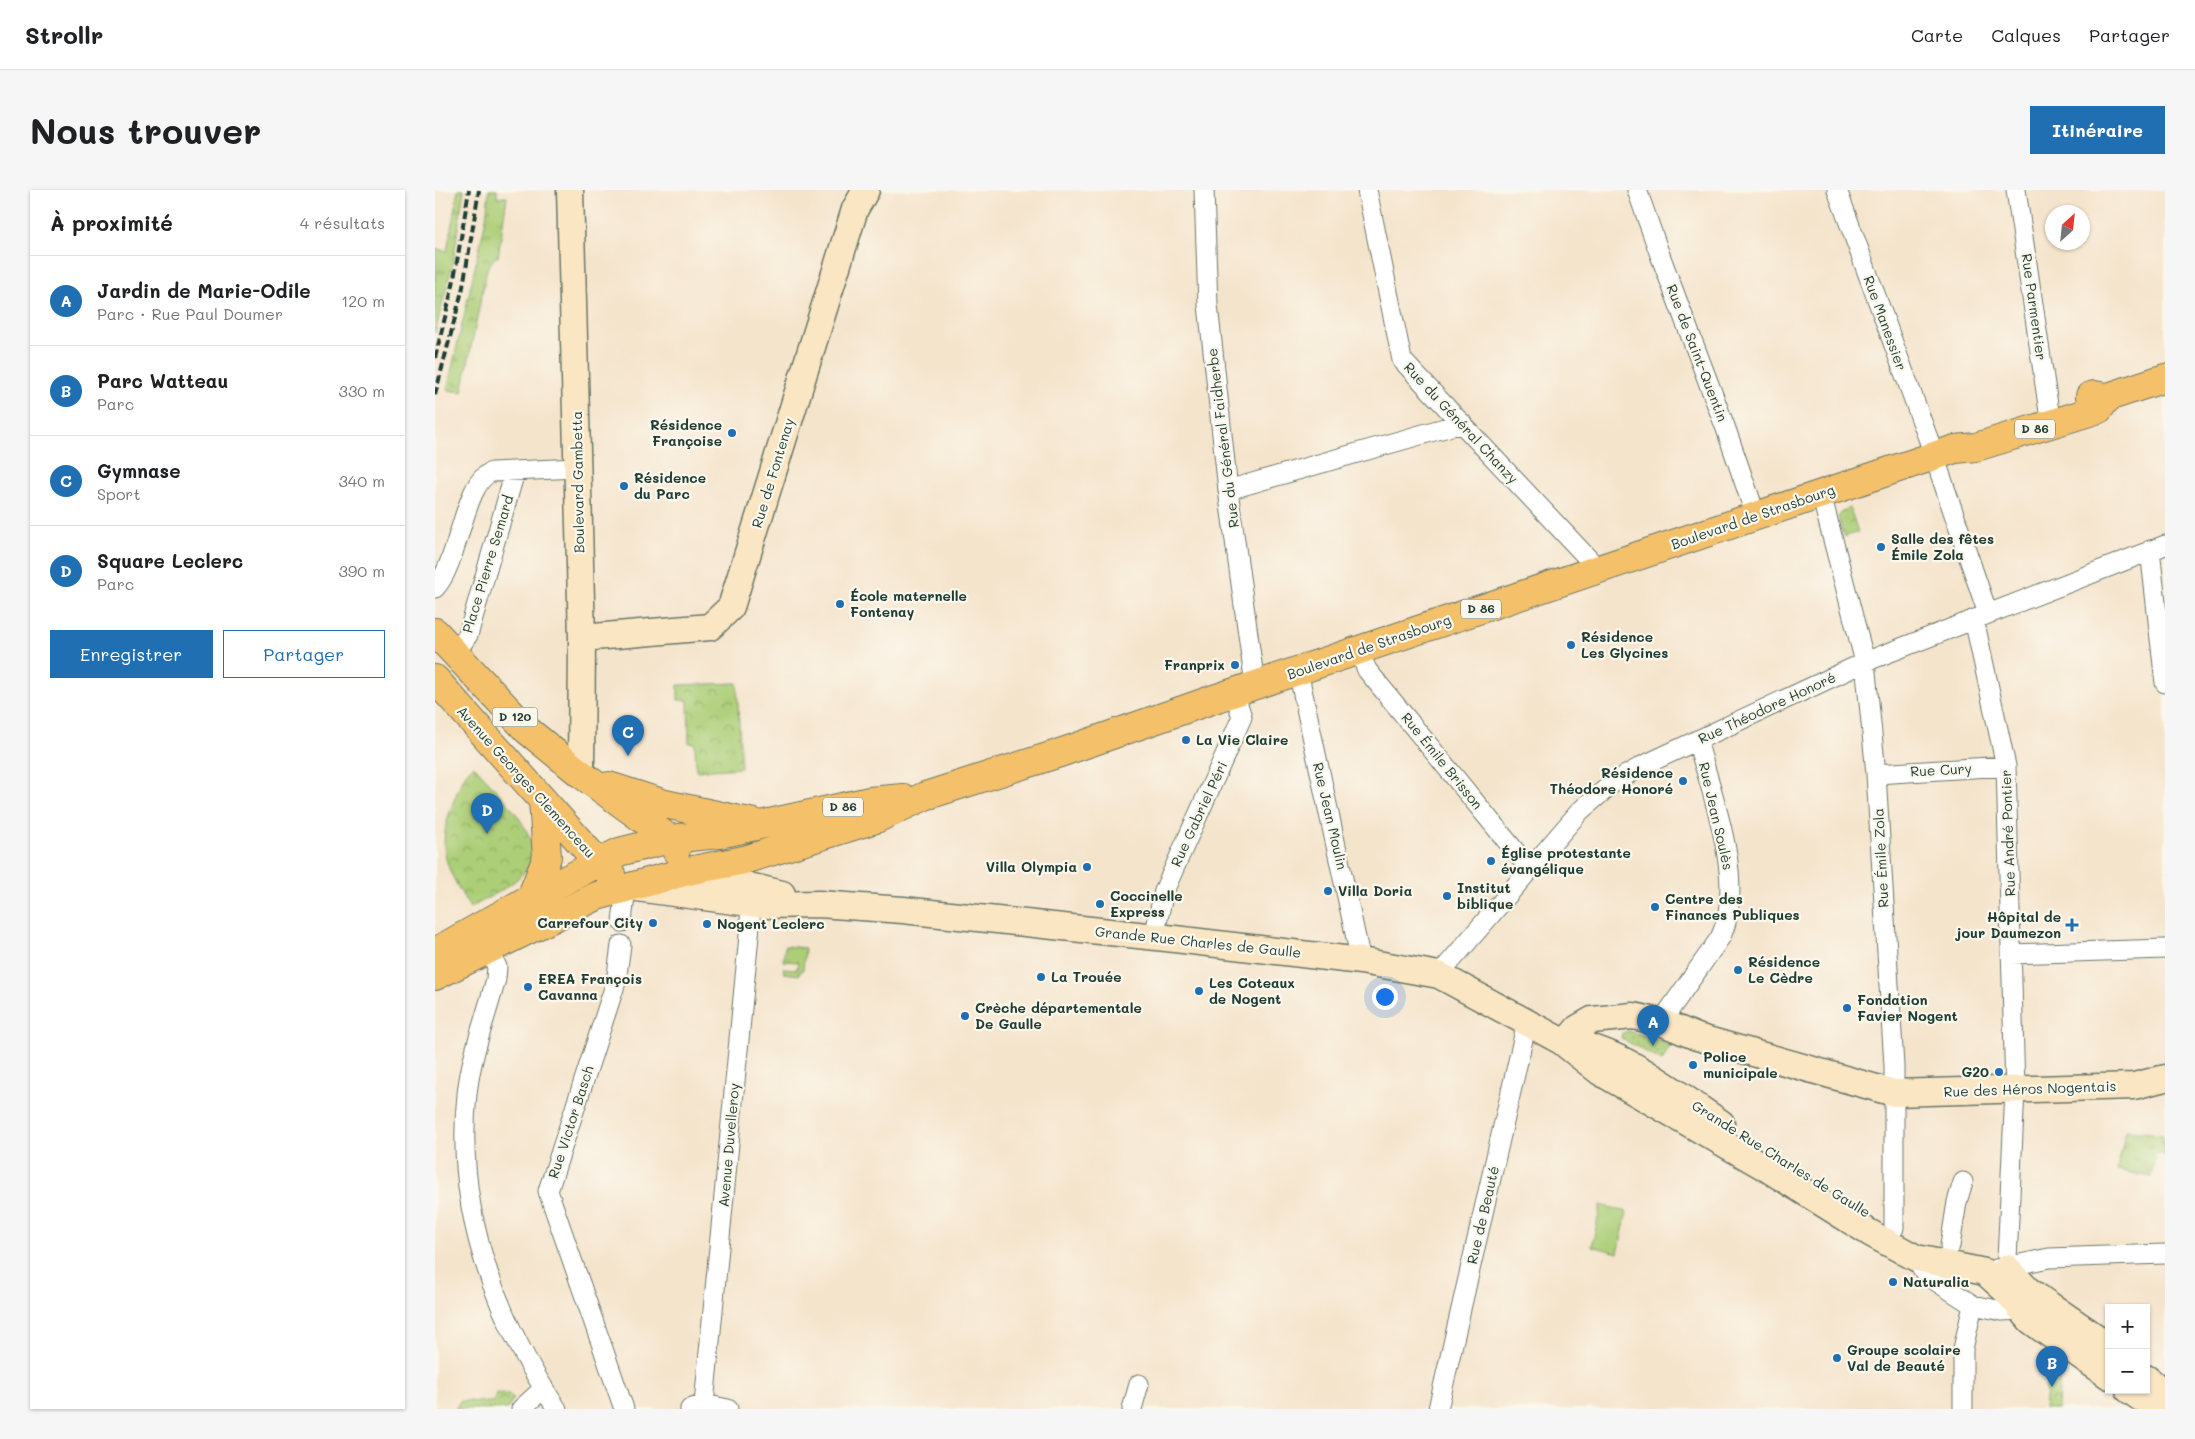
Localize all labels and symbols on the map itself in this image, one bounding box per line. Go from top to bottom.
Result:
north arrow [2045,205,2090,250]
street label: Rue Parmentier [2018,252,2051,362]
street label: Rue Manessier [1859,273,1911,373]
street label: Rue de Saint-Quentin [1662,281,1732,424]
street label: Rue du Général Faidherbe [1202,347,1243,529]
street label: Rue du Général Chanzy [1400,358,1523,487]
street label: Boulevard Gambetta [567,411,588,553]
place label: Résidence Françoise [650,415,722,450]
street label: Rue de Fontenay [747,415,798,530]
road number: D 86 [2015,420,2055,438]
marker: Résidence Françoise [726,427,738,439]
place label: Résidence du Parc [634,468,706,503]
marker: Résidence du Parc [618,480,630,492]
street label: Boulevard de Strasbourg [1668,480,1837,554]
street label: Place Pierre Semard [458,492,518,635]
place label: Salle des fêtes Émile Zola [1891,529,1994,564]
marker: Salle des fêtes Émile Zola [1875,541,1887,553]
place label: École maternelle Fontenay [850,586,967,621]
marker: École maternelle Fontenay [834,598,846,610]
road number: D 86 [1461,599,1501,618]
street label: Boulevard de Strasbourg [1284,610,1453,684]
place label: Résidence Les Glycines [1581,627,1668,662]
marker: Résidence Les Glycines [1565,639,1577,651]
place label: Franprix [1164,655,1225,674]
marker: Franprix [1229,659,1241,671]
street label: Rue Théodore Honoré [1695,667,1839,748]
street label: Avenue Georges Clemenceau [453,702,600,862]
road number: D 120 [493,708,537,726]
street label: Rue Émile Brisson [1397,708,1487,813]
pin: C [612,715,644,756]
place label: La Vie Claire [1196,730,1288,749]
marker: La Vie Claire [1180,734,1192,746]
street label: Rue Gabriel Péri [1166,758,1231,870]
street label: Rue Cury [1910,758,1972,781]
street label: Rue Jean Moulin [1309,760,1352,872]
street label: Rue Jean Soulès [1695,760,1738,872]
place label: Résidence Théodore Honoré [1550,763,1673,798]
street label: Rue André Pontier [1996,769,2019,897]
marker: Résidence Théodore Honoré [1677,775,1689,787]
pin: D [471,793,503,834]
road number: D 86 [823,798,863,816]
street label: Rue Émile Zola [1868,808,1893,908]
place label: Église protestante évangélique [1501,843,1631,878]
marker: Église protestante évangélique [1485,855,1497,867]
place label: Villa Olympia [986,857,1077,876]
marker: Villa Olympia [1081,861,1093,873]
place label: Institut biblique [1457,878,1513,913]
place label: Villa Doria [1338,881,1413,900]
marker: Villa Doria [1322,885,1334,897]
place label: Coccinelle Express [1110,886,1183,921]
place label: Centre des Finances Publiques [1665,889,1800,924]
marker: Institut biblique [1441,890,1453,902]
marker: Coccinelle Express [1094,898,1106,910]
marker: Centre des Finances Publiques [1649,901,1661,913]
place label: Hôpital de jour Daumezon [1954,907,2061,942]
place label: Carrefour City [537,913,643,932]
place label: Nogent Leclerc [717,914,825,933]
marker: Carrefour City [647,917,659,929]
marker: Nogent Leclerc [701,918,713,930]
marker: Hôpital de jour Daumezon [2065,918,2079,932]
street label: Grande Rue Charles de Gaulle [1094,921,1302,962]
place label: Résidence Le Cèdre [1748,952,1820,987]
marker: Résidence Le Cèdre [1732,964,1744,976]
place label: La Trouée [1051,967,1122,986]
place label: EREA François Cavanna [538,969,642,1004]
marker: La Trouée [1035,971,1047,983]
place label: Les Coteaux de Nogent [1209,973,1295,1008]
marker: EREA François Cavanna [522,981,534,993]
your location [1372,984,1398,1010]
marker: Les Coteaux de Nogent [1193,985,1205,997]
place label: Fondation Favier Nogent [1857,990,1958,1025]
place label: Crèche départementale De Gaulle [975,998,1142,1033]
marker: Fondation Favier Nogent [1841,1002,1853,1014]
pin: A [1637,1005,1669,1046]
marker: Crèche départementale De Gaulle [959,1010,971,1022]
place label: Police municipale [1703,1047,1778,1082]
marker: Police municipale [1687,1059,1699,1071]
place label: G20 [1961,1062,1989,1081]
street label: Rue Victor Basch [543,1063,598,1181]
marker: G20 [1993,1066,2005,1078]
street label: Rue des Héros Nogentais [1943,1076,2117,1101]
street label: Avenue Duvelleroy [714,1082,743,1208]
street label: Grande Rue Charles de Gaulle [1688,1096,1874,1222]
street label: Rue de Beauté [1462,1164,1503,1266]
place label: Naturalia [1903,1272,1970,1291]
marker: Naturalia [1887,1276,1899,1288]
place label: Groupe scolaire Val de Beauté [1847,1340,1960,1375]
pin: B [2036,1346,2068,1387]
marker: Groupe scolaire Val de Beauté [1831,1352,1843,1364]

